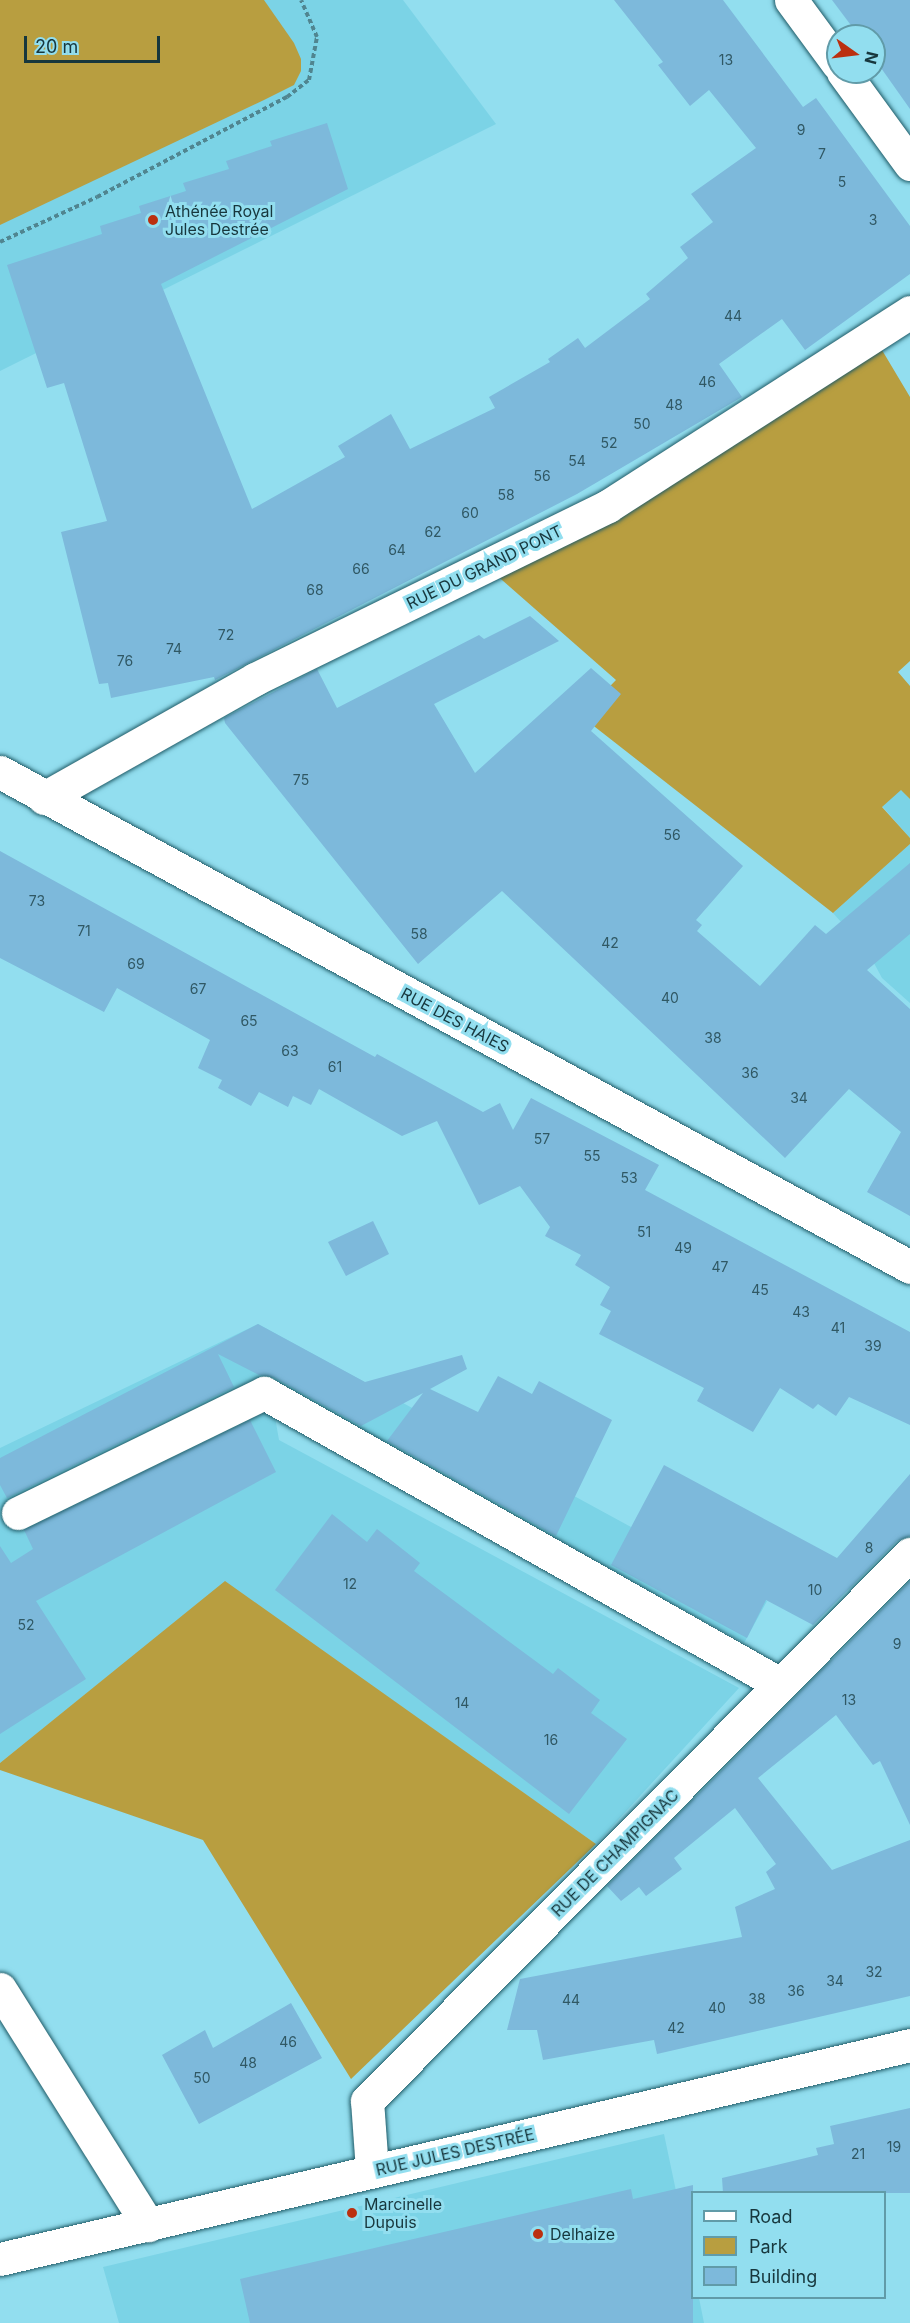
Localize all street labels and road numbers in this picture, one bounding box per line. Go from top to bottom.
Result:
street label: RUE DU GRAND PONT [403,521,565,613]
street label: RUE DES HAIES [398,984,512,1056]
street label: RUE DE CHAMPIGNAC [547,1785,683,1921]
street label: RUE JULES DESTRÉE [374,2124,536,2180]

